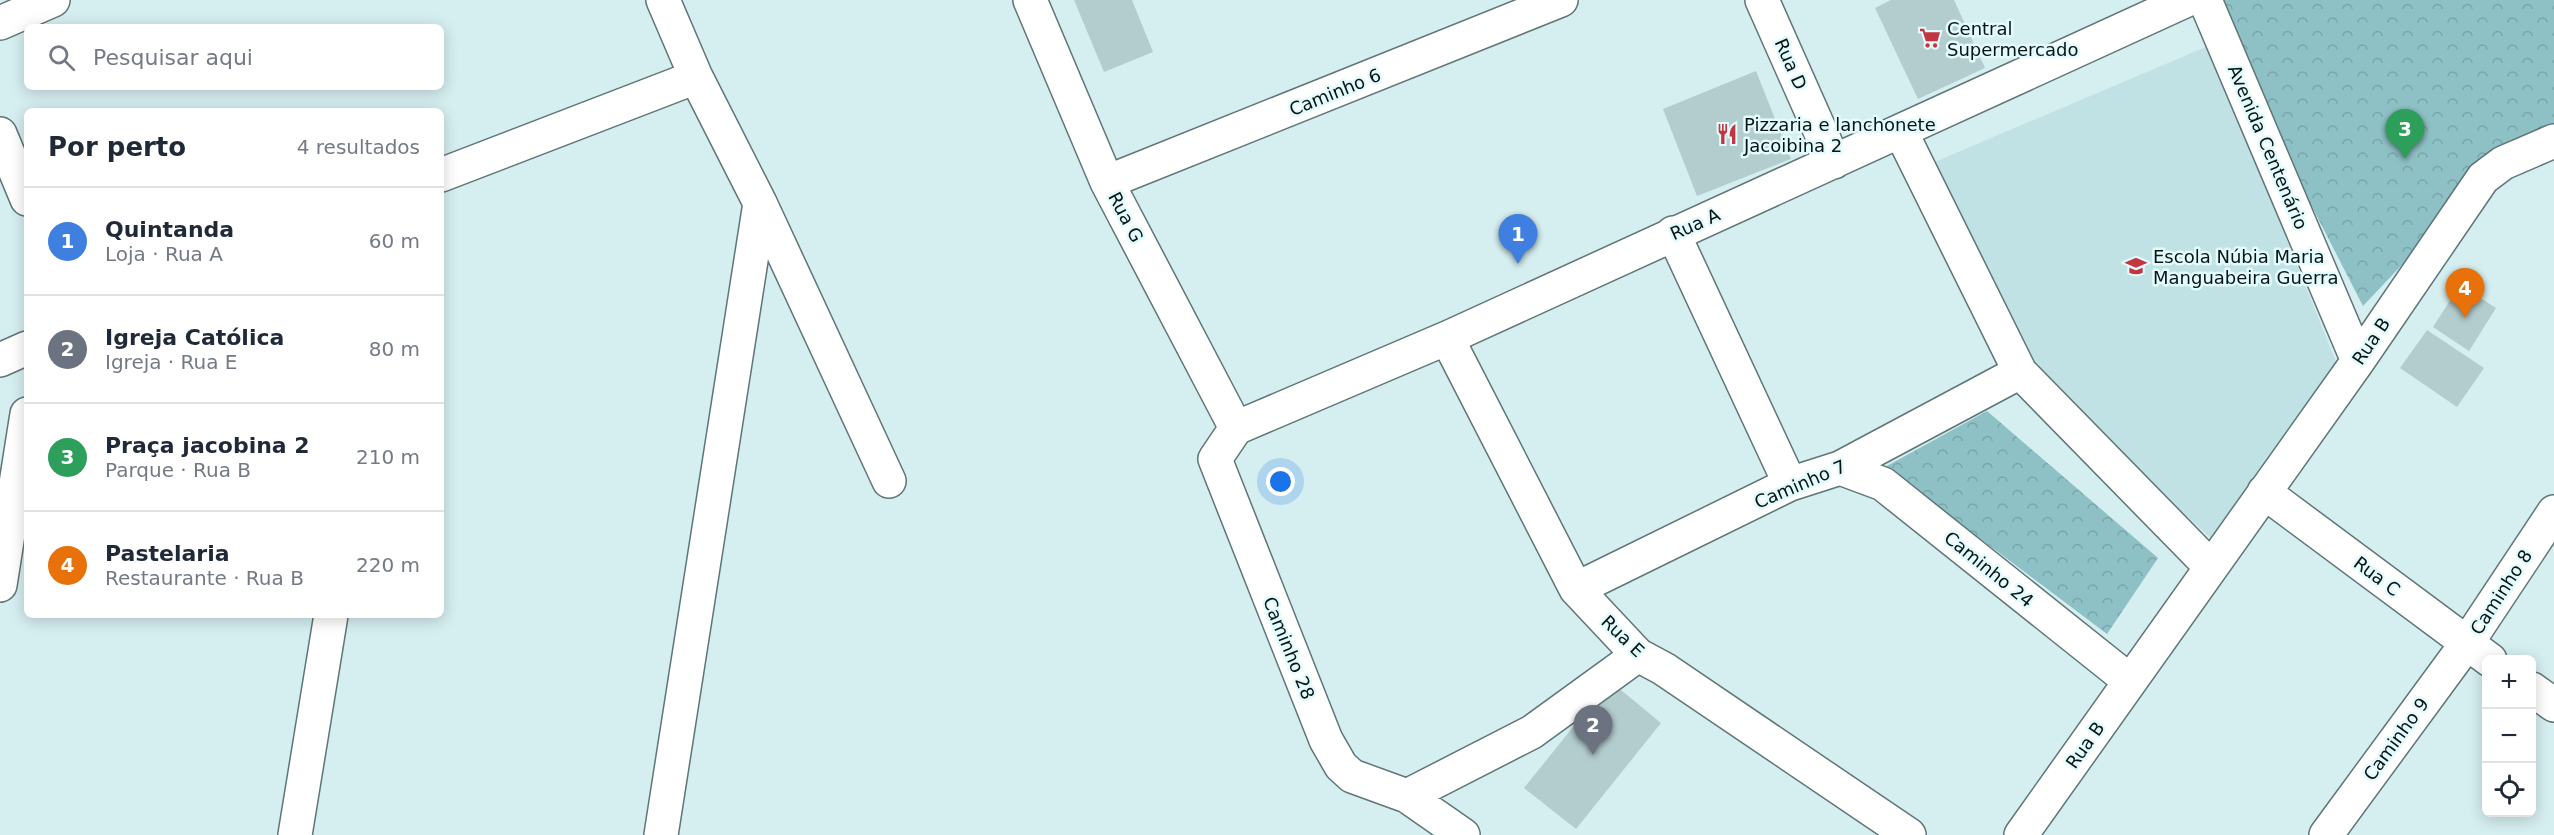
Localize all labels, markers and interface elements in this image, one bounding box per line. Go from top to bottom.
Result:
place label: Central Supermercado [1947,18,2078,60]
search box [24,24,444,90]
supermarket icon: Central Supermercado [1918,26,1942,50]
street label: Rua D [1770,35,1812,93]
icon: search [45,41,78,74]
text: Pesquisar aqui [93,45,253,70]
street label: Avenida Centenário [2224,62,2312,232]
street label: Caminho 6 [1286,64,1384,120]
pin: 3 [2386,110,2424,159]
place label: Pizzaria e lanchonete Jacoibina 2 [1743,114,1936,156]
restaurant icon: Pizzaria e lanchonete Jacoibina 2 [1715,122,1739,146]
text: Por perto [48,132,186,162]
text: 4 resultados [297,135,420,159]
street label: Rua G [1104,188,1148,246]
street label: Rua A [1667,204,1724,244]
pin: 1 [1498,214,1538,264]
text: Quintanda [105,217,234,242]
text: 1 [61,229,74,253]
text: 60 m [369,229,420,253]
text: Loja · Rua A [105,242,223,266]
place label: Escola Núbia Maria Manguabeira Guerra [2153,246,2338,288]
school or university icon: Escola Núbia Maria Manguabeira Guerra [2124,254,2148,278]
pin: 4 [2446,268,2484,318]
street label: Rua B [2348,313,2394,369]
text: Igreja Católica [105,325,284,350]
text: 2 [61,337,74,361]
text: 80 m [369,337,420,361]
text: Igreja · Rua E [105,350,238,374]
text: Praça jacobina 2 [105,433,310,458]
text: 3 [61,445,74,469]
text: 210 m [356,445,420,469]
street label: Caminho 7 [1751,455,1849,513]
text: Parque · Rua B [105,458,251,482]
your location [1266,467,1295,496]
street label: Caminho 24 [1940,527,2038,611]
text: Pastelaria [105,541,230,566]
street label: Caminho 8 [2466,546,2536,638]
street label: Rua C [2350,552,2404,600]
text: 4 [61,553,74,577]
text: 220 m [356,553,420,577]
text: Restaurante · Rua B [105,566,304,590]
street label: Caminho 28 [1259,594,1319,702]
street label: Rua E [1597,611,1649,661]
map controls [2482,655,2536,817]
button: + [2482,655,2536,709]
street label: Caminho 9 [2359,694,2433,784]
pin: 2 [1574,706,1612,755]
button: − [2482,709,2536,763]
street label: Rua B [2061,718,2109,772]
button: locate [2482,763,2536,817]

